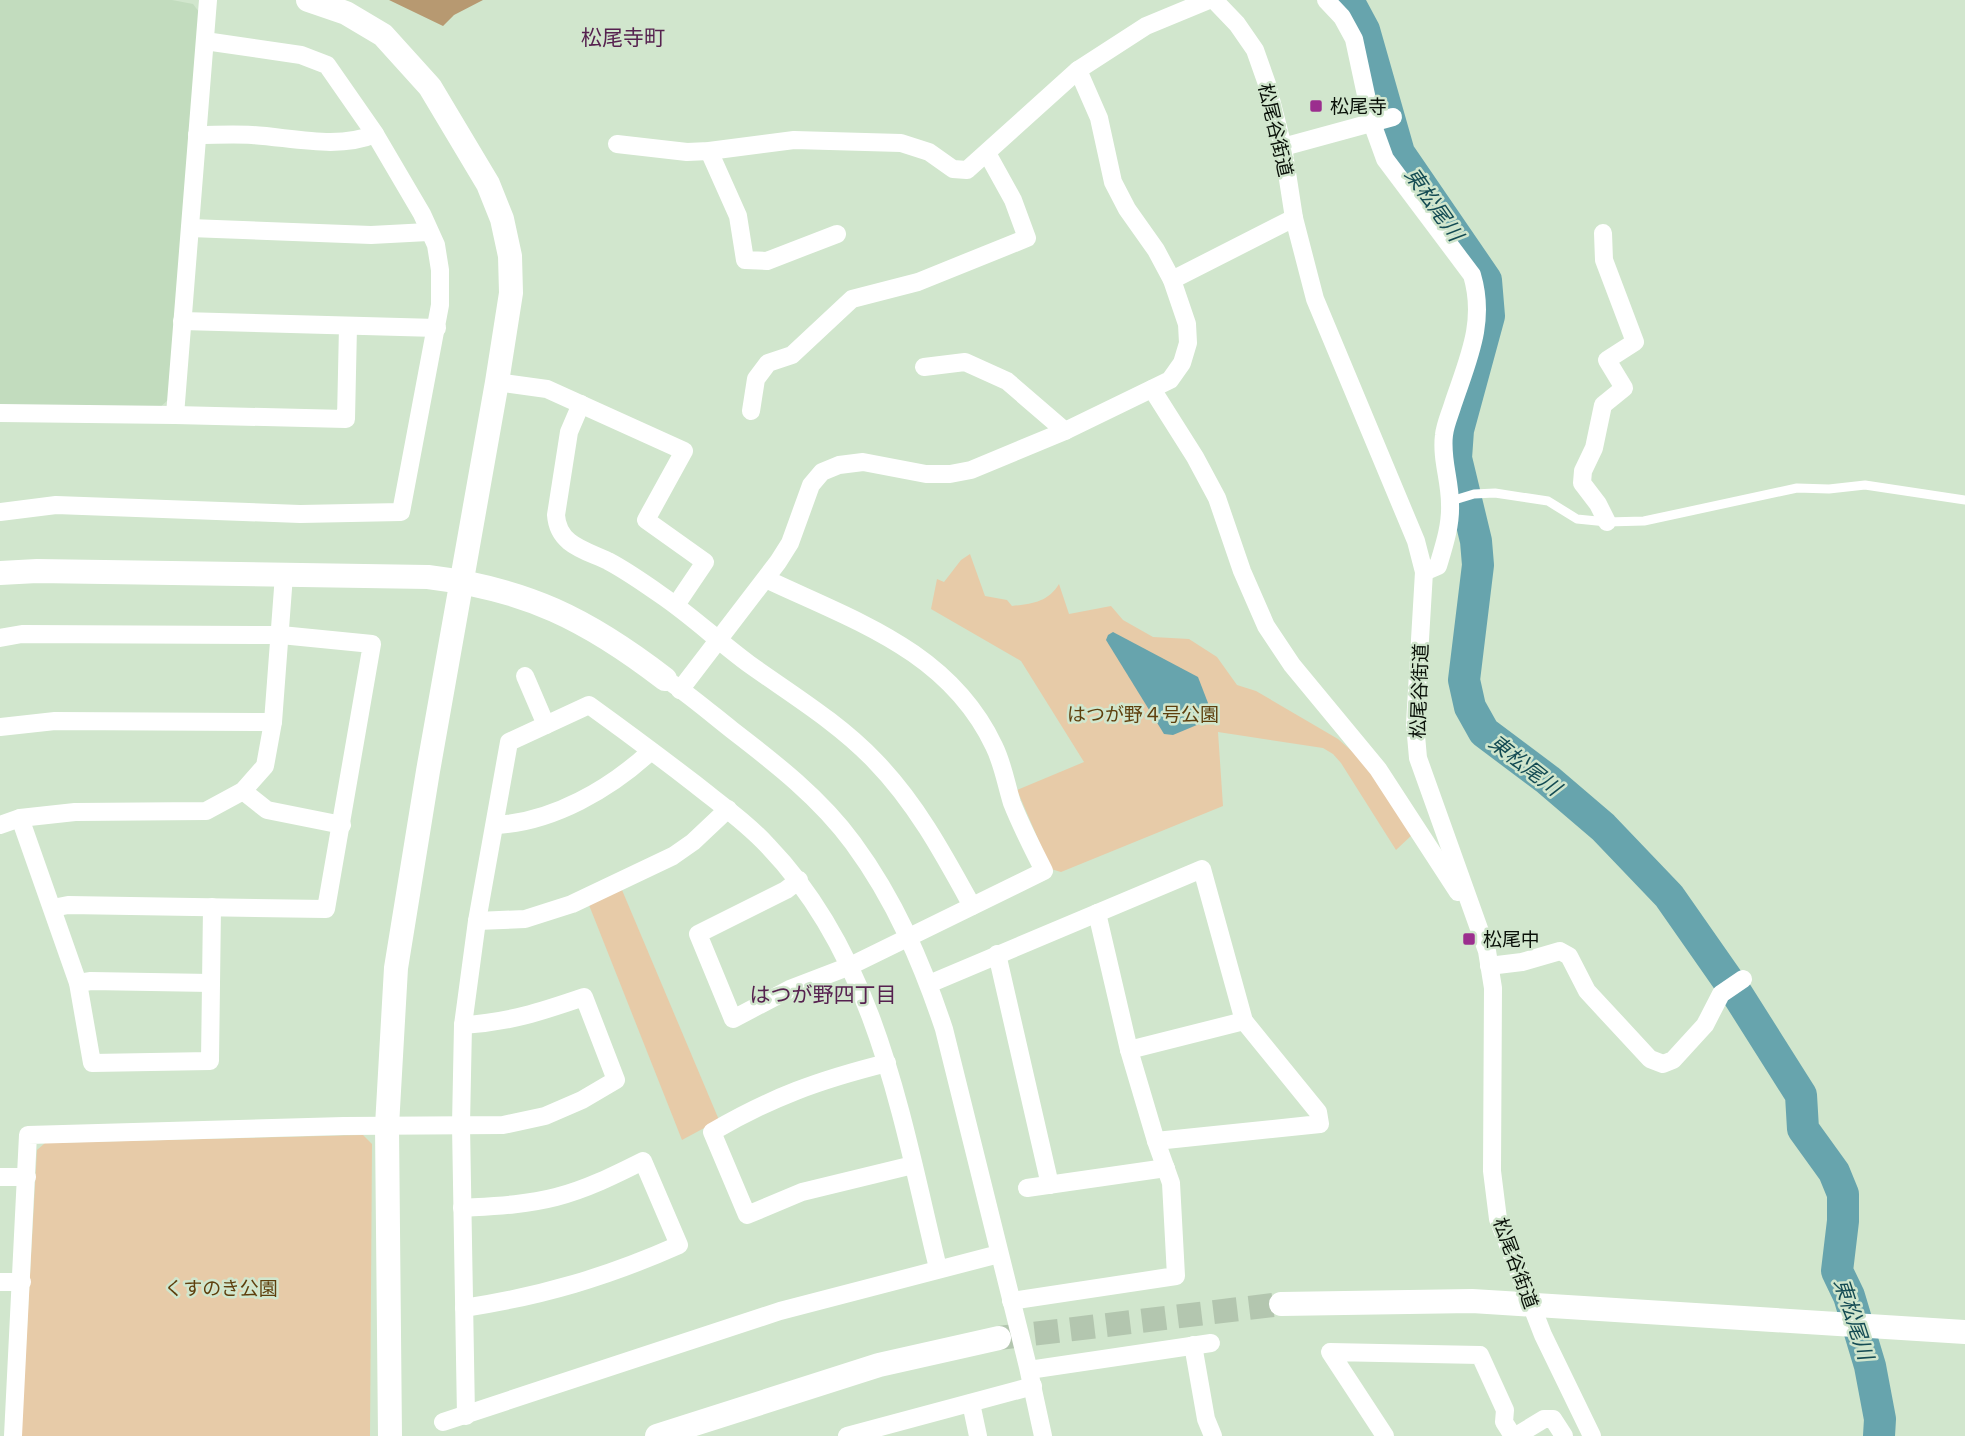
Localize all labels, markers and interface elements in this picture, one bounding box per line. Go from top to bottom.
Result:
district label: 松尾寺町 [581,24,665,51]
street label: 松尾谷街道 [1254,81,1298,179]
place label: 松尾寺 [1330,94,1387,118]
marker: 松尾寺 [1308,98,1324,114]
water label: 東松尾川 [1399,162,1470,248]
street label: 松尾谷街道 [1405,643,1433,739]
park label: はつが野４号公園 [1067,702,1219,726]
water label: 東松尾川 [1484,729,1568,803]
place label: 松尾中 [1483,927,1540,951]
marker: 松尾中 [1461,931,1477,947]
district label: はつが野四丁目 [750,981,897,1008]
street label: 松尾谷街道 [1488,1214,1544,1312]
water label: 東松尾川 [1828,1275,1880,1365]
park label: くすのき公園 [164,1276,278,1300]

